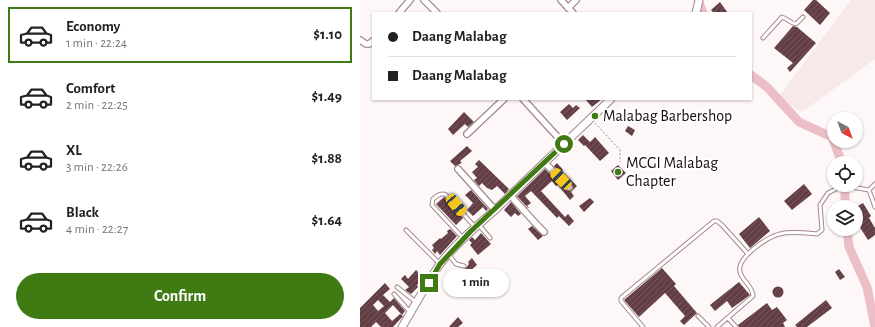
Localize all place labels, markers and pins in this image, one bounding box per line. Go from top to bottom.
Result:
place label: Malabag Barbershop [603,108,732,124]
marker: Malabag Barbershop [590,111,600,121]
place label: MCGI Malabag Chapter [626,155,718,189]
marker: MCGI Malabag Chapter [613,167,623,177]

